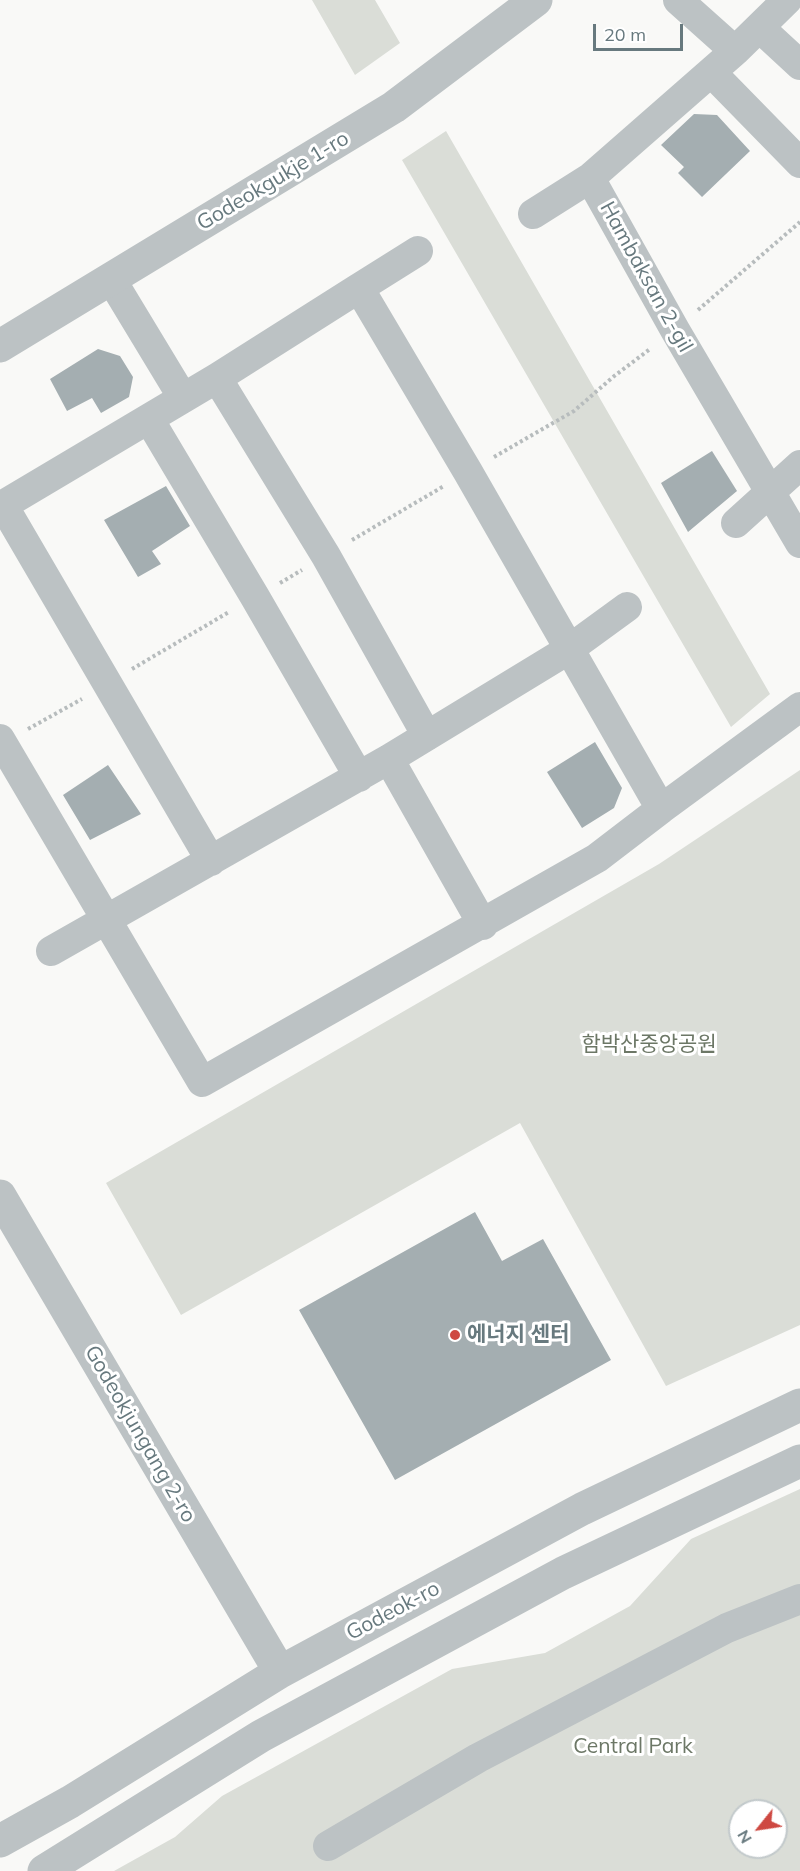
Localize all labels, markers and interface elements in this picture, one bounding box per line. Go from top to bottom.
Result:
scale bar [596,12,686,50]
text: 20 m [604,23,646,46]
street label: Godeokgukje 1-ro [193,126,353,236]
street label: Hambaksan 2-gil [594,197,698,357]
park label: 함박산중앙공원 [581,1032,717,1058]
place label: 에너지 센터 [467,1322,569,1348]
marker: 에너지 센터 [448,1328,462,1342]
street label: Godeokjungang 2-ro [79,1341,201,1527]
street label: Godeok-ro [342,1576,444,1646]
park label: Central Park [573,1734,693,1760]
north arrow [728,1799,788,1859]
text: N [732,1827,756,1847]

